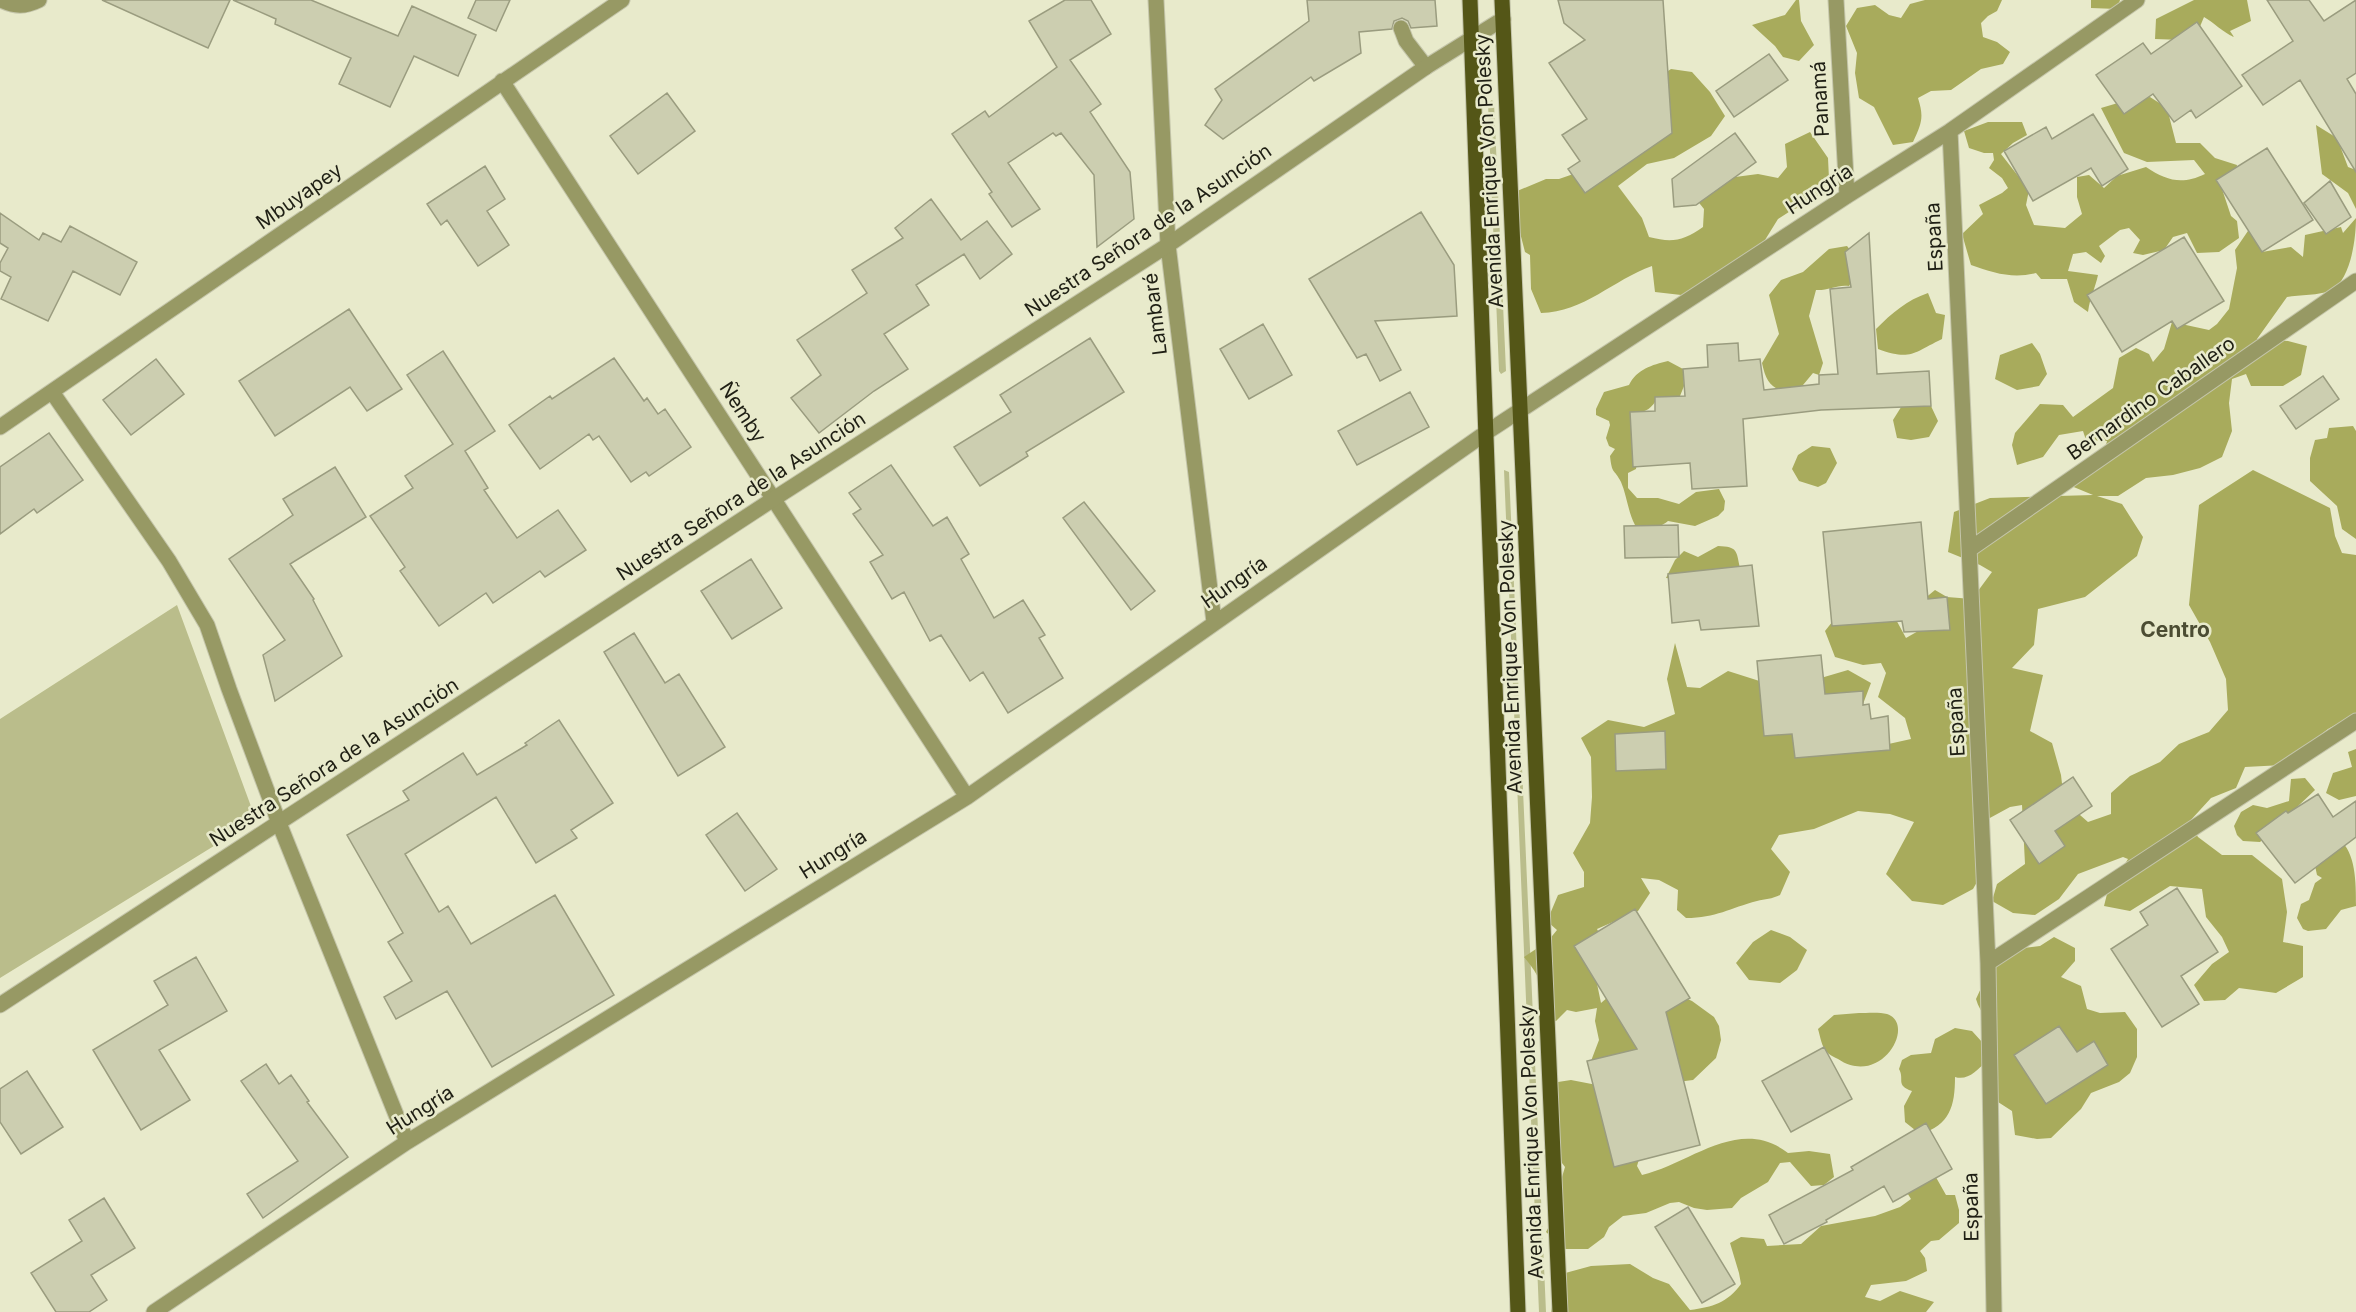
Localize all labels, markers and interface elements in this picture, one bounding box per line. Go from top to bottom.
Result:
street label: Avenida Enrique Von Polesky [1470,33,1508,309]
street label: Panamá [1806,61,1834,137]
street label: Nuestra Señora de la Asunción [1020,138,1276,322]
street label: Mbuyapey [251,158,347,234]
street label: Hungria [1781,159,1857,219]
street label: España [1920,202,1948,272]
street label: Lambaré [1138,272,1172,356]
street label: Bernardino Caballero [2062,331,2240,465]
street label: Ñemby [715,377,772,447]
street label: Nuestra Señora de la Asunción [612,406,870,586]
street label: Avenida Enrique Von Polesky [1493,519,1527,795]
street label: Hungría [1197,551,1271,613]
district label: Centro [2140,617,2210,642]
street label: Nuestra Señora de la Asunción [205,672,463,852]
street label: España [1942,687,1970,757]
street label: Hungría [795,824,871,884]
street label: Avenida Enrique Von Polesky [1514,1004,1548,1280]
street label: Hungría [382,1080,458,1140]
street label: España [1958,1172,1984,1242]

